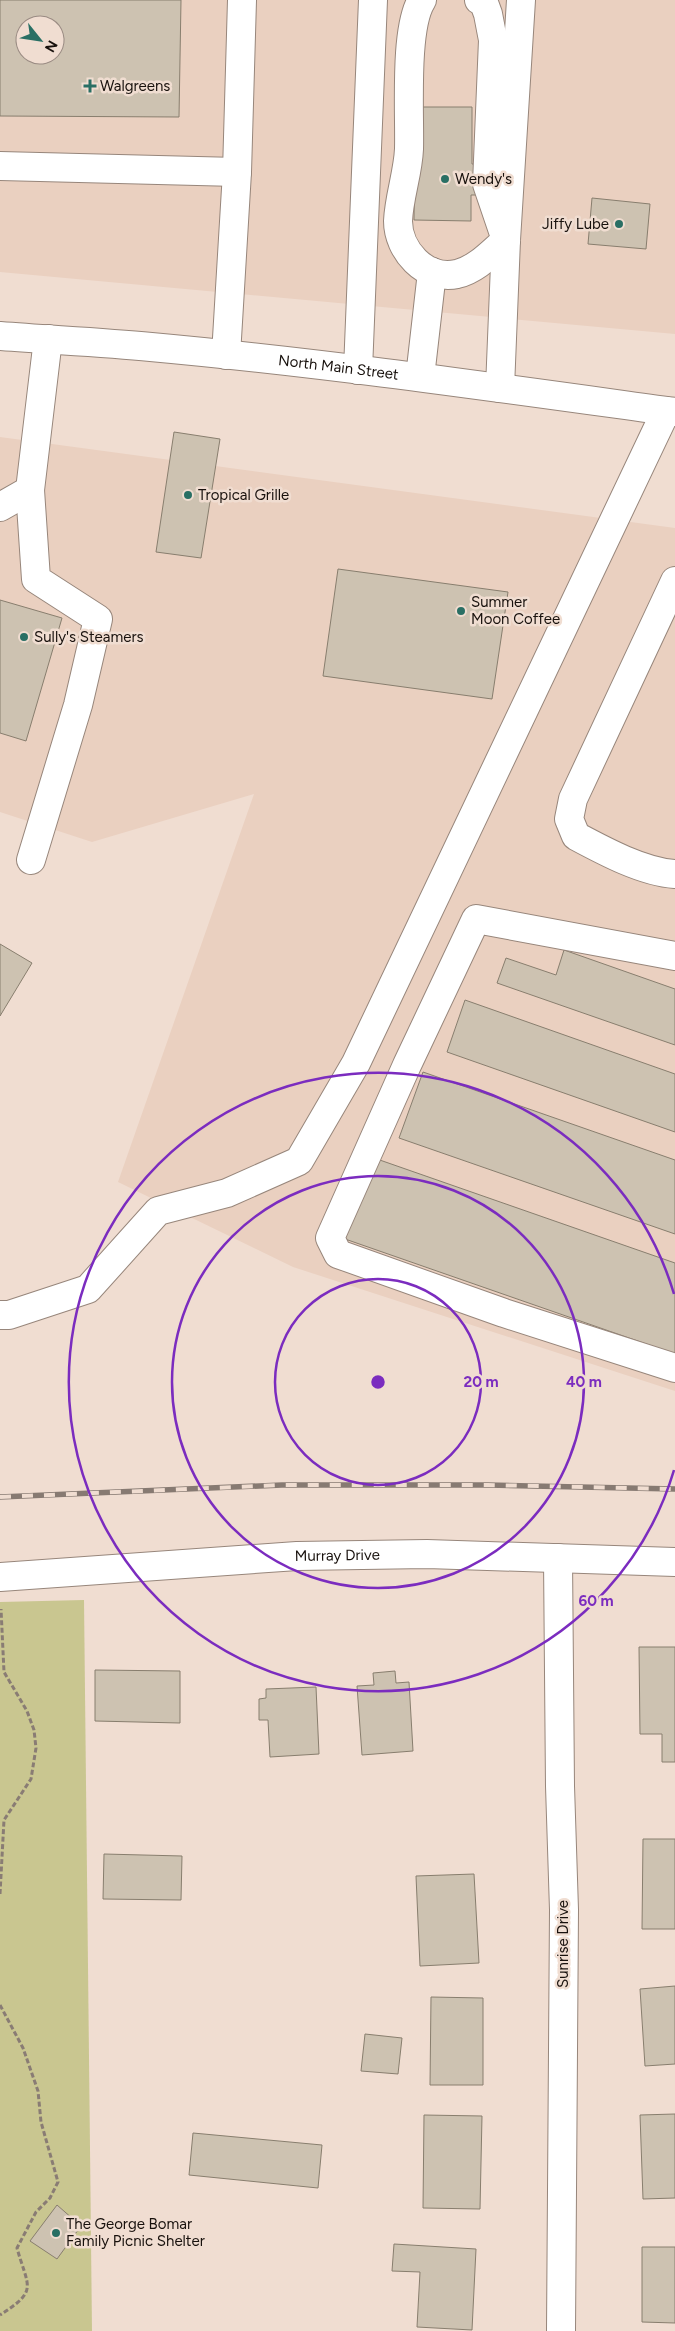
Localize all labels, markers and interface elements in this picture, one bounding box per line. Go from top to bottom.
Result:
north arrow [15,15,65,65]
text: N [41,37,61,55]
place label: Walgreens [100,77,170,95]
marker: Walgreens [84,80,96,92]
place label: Wendy's [455,170,512,188]
marker: Wendy's [439,173,451,185]
place label: Jiffy Lube [542,215,609,233]
marker: Jiffy Lube [613,218,625,230]
street label: North Main Street [277,351,400,384]
place label: Tropical Grille [198,486,289,504]
marker: Tropical Grille [182,489,194,501]
place label: Summer Moon Coffee [471,593,560,628]
marker: Summer Moon Coffee [455,605,467,617]
place label: Sully's Steamers [34,628,143,646]
marker: Sully's Steamers [18,631,30,643]
centre of rings [369,1373,387,1391]
text: 20 m [463,1373,499,1391]
text: 40 m [566,1373,602,1391]
street label: Murray Drive [295,1546,380,1565]
text: 60 m [578,1592,614,1610]
street label: Sunrise Drive [554,1900,572,1988]
place label: The George Bomar Family Picnic Shelter [66,2215,205,2250]
marker: The George Bomar Family Picnic Shelter [50,2227,62,2239]

